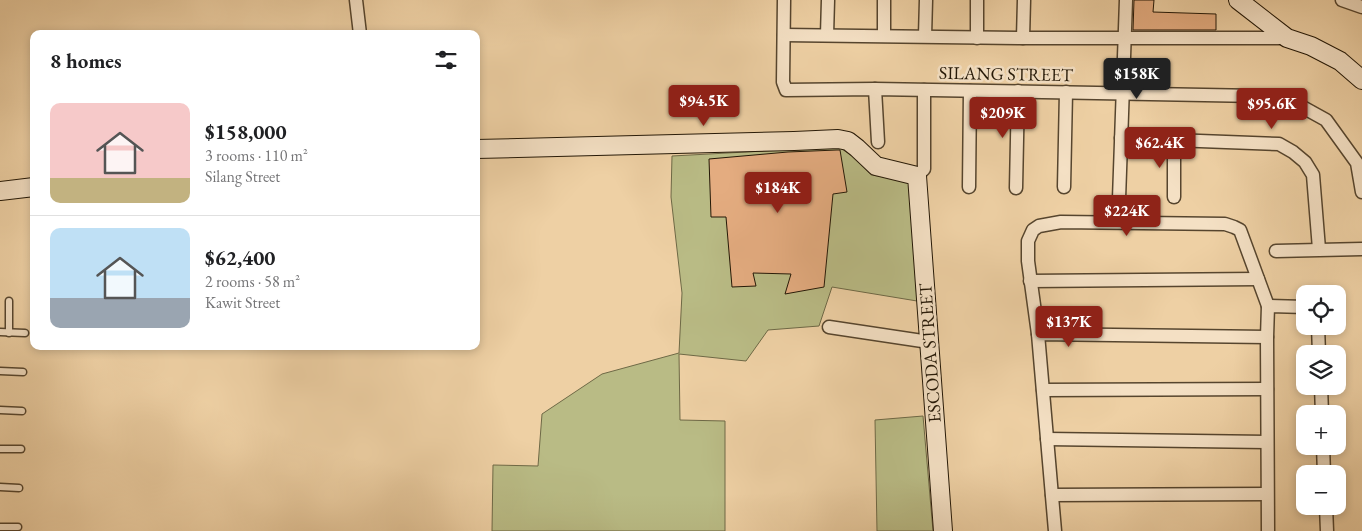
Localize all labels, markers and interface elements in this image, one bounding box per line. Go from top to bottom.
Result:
icon: filters [432,46,460,74]
text: 8 homes [50,47,122,74]
pin: $158K [1102,58,1172,100]
street label: SILANG STREET [939,61,1074,86]
text: $158K [1115,63,1159,84]
pin: $94.5K [663,84,745,127]
pin: $95.6K [1231,88,1313,130]
text: $94.5K [680,90,728,111]
text: $95.6K [1248,93,1296,114]
pin: $209K [968,96,1038,139]
text: $209K [981,102,1025,123]
text: $158,000 [205,118,287,145]
icon: home [90,123,150,183]
pin: $62.4K [1119,126,1201,169]
text: $62.4K [1136,132,1184,153]
text: 3 rooms · 110 m² [205,145,308,166]
text: Silang Street [205,166,280,187]
pin: $184K [743,172,813,214]
text: $184K [756,177,800,198]
pin: $224K [1092,194,1162,237]
text: $224K [1105,200,1149,221]
text: $62,400 [205,244,275,271]
icon: home [90,248,150,308]
text: 2 rooms · 58 m² [205,271,300,292]
street label: ESCODA STREET [913,282,946,424]
map controls [1296,285,1346,515]
button: locate [1296,285,1346,335]
text: Kawit Street [205,292,280,313]
pin: $137K [1034,306,1104,348]
text: $137K [1047,311,1091,332]
button: layers [1296,345,1346,395]
button: + [1296,405,1346,455]
button: − [1296,465,1346,515]

